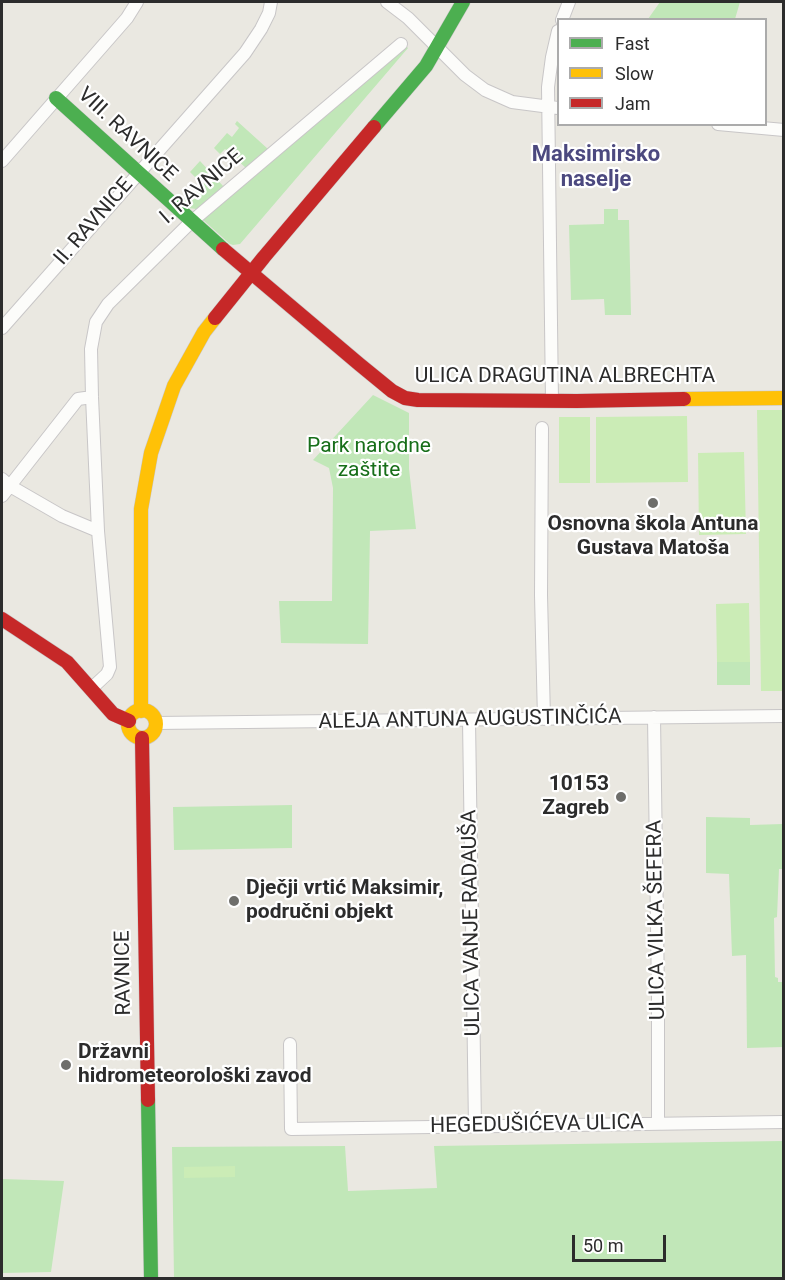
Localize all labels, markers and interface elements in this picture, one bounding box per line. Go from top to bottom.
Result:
legend [557,18,767,126]
text: Fast [615,33,650,54]
text: Slow [615,63,654,84]
street label: VIII. RAVNICE [72,83,182,187]
text: Jam [615,93,651,114]
district label: Maksimirsko naselje [532,142,660,194]
street label: I. RAVNICE [155,144,249,230]
street label: II. RAVNICE [49,173,139,271]
street label: ULICA DRAGUTINA ALBRECHTA [415,364,715,390]
park label: Park narodne zaštite [307,434,431,484]
marker: Osnovna škola Antuna Gustava Matoša [646,496,660,510]
place label: Osnovna škola Antuna Gustava Matoša [548,512,758,562]
street label: ALEJA ANTUNA AUGUSTINČIĆA [318,705,622,735]
place label: 10153 Zagreb [542,772,609,822]
marker: 10153 Zagreb [614,790,628,804]
street label: ULICA VANJE RADAUŠA [457,809,487,1037]
street label: ULICA VILKA ŠEFERA [643,820,671,1020]
place label: Dječji vrtić Maksimir, područni objekt [246,876,443,926]
marker: Dječji vrtić Maksimir, područni objekt [227,894,241,908]
street label: RAVNICE [111,930,137,1016]
place label: Državni hidrometeorološki zavod [78,1040,312,1090]
marker: Državni hidrometeorološki zavod [59,1058,73,1072]
street label: HEGEDUŠIĆEVA ULICA [430,1111,644,1139]
scale bar [575,1223,670,1261]
text: 50 m [583,1235,623,1256]

